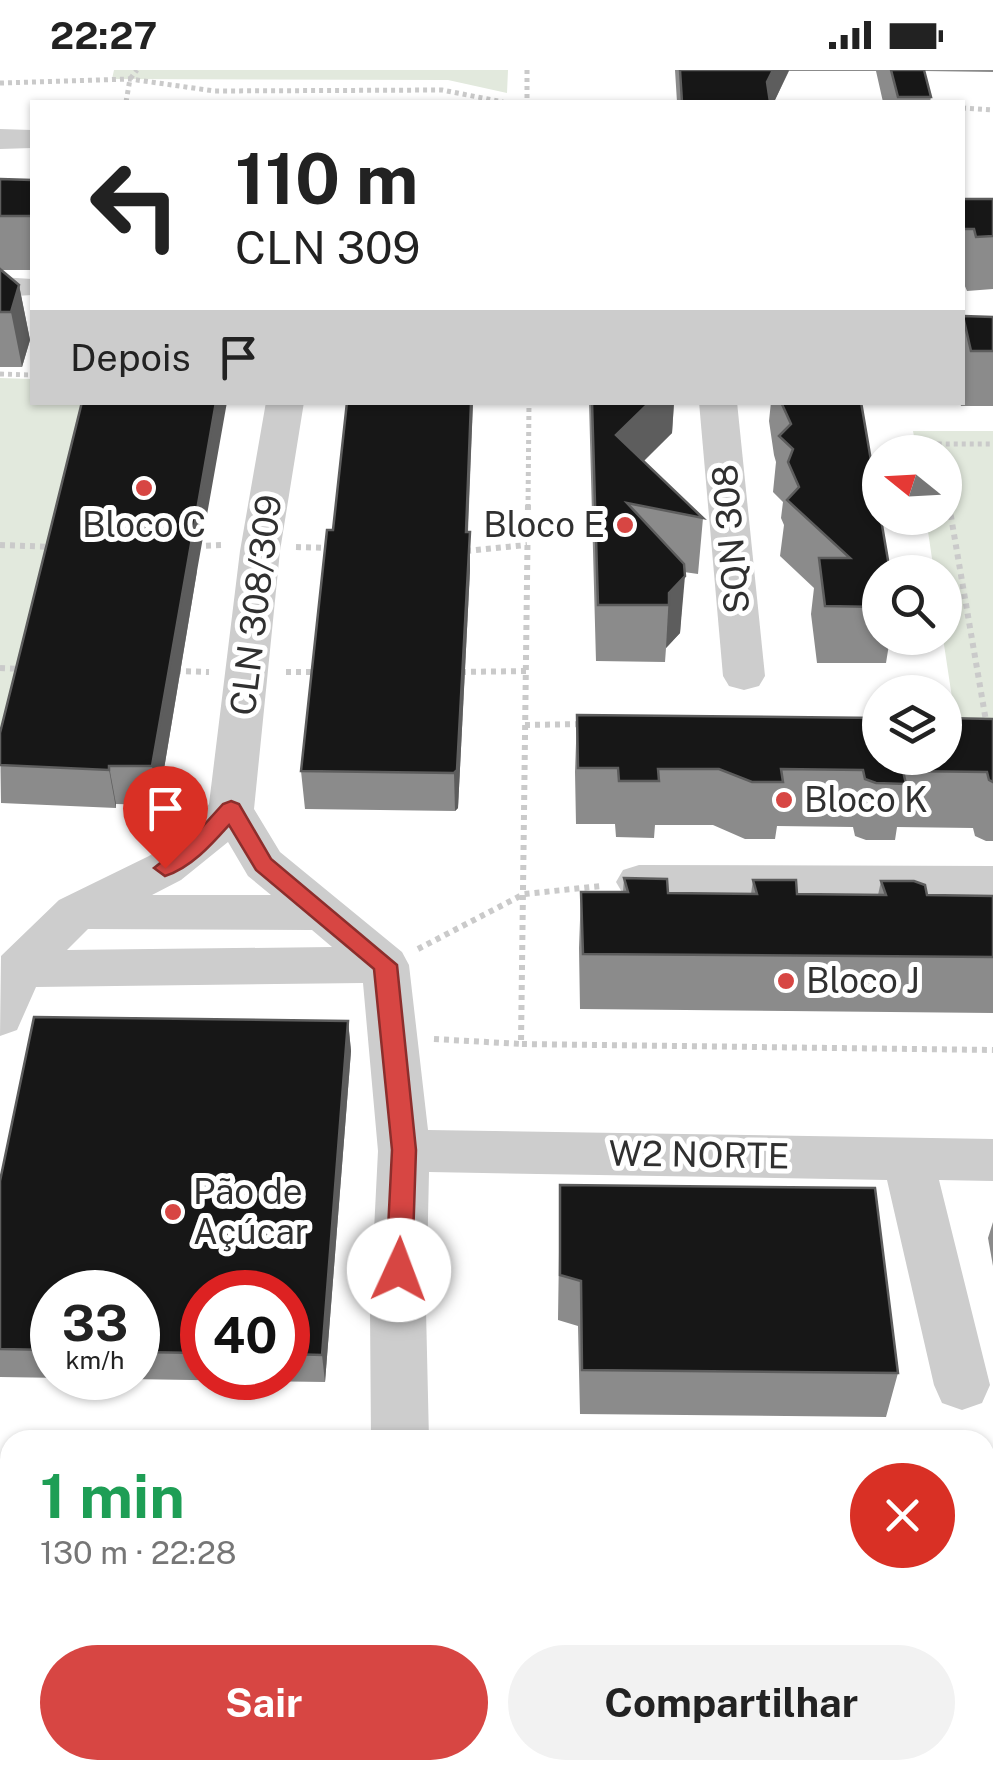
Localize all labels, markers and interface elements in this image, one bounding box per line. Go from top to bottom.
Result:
text: 22:27 [50,13,157,58]
text: 110 m [235,137,419,220]
icon: left [70,140,200,270]
text: CLN 309 [235,221,420,274]
icon: arrive [211,330,266,385]
text: Depois [70,335,191,380]
north arrow [862,435,962,535]
map controls [862,435,962,775]
street label: SQN 308 [704,463,757,615]
marker: Bloco C [133,477,155,499]
street label: CLN 308/309 [222,492,289,718]
place label: Bloco C [82,504,206,545]
place label: Bloco E [483,504,605,545]
marker: Bloco E [614,514,636,536]
button: search [862,555,962,655]
button: layers [862,675,962,775]
pin [123,766,208,869]
place label: Bloco K [804,779,928,820]
icon: arrive [138,781,193,836]
marker: Bloco K [773,789,795,811]
place label: Bloco J [806,960,920,1001]
marker: Bloco J [775,970,797,992]
street label: W2 NORTE [608,1132,790,1177]
place label: Pão de Açúcar [193,1171,309,1252]
marker: Pão de Açúcar [162,1201,184,1223]
position arrow [347,1218,451,1322]
speed limit sign: 40 [180,1270,310,1400]
text: 33 [62,1293,128,1352]
text: km/h [66,1345,124,1375]
text: 1 min [40,1461,185,1532]
button: close [850,1463,955,1568]
text: 130 m · 22:28 [40,1534,237,1571]
button: Sair [40,1645,488,1760]
button: Compartilhar [508,1645,955,1760]

